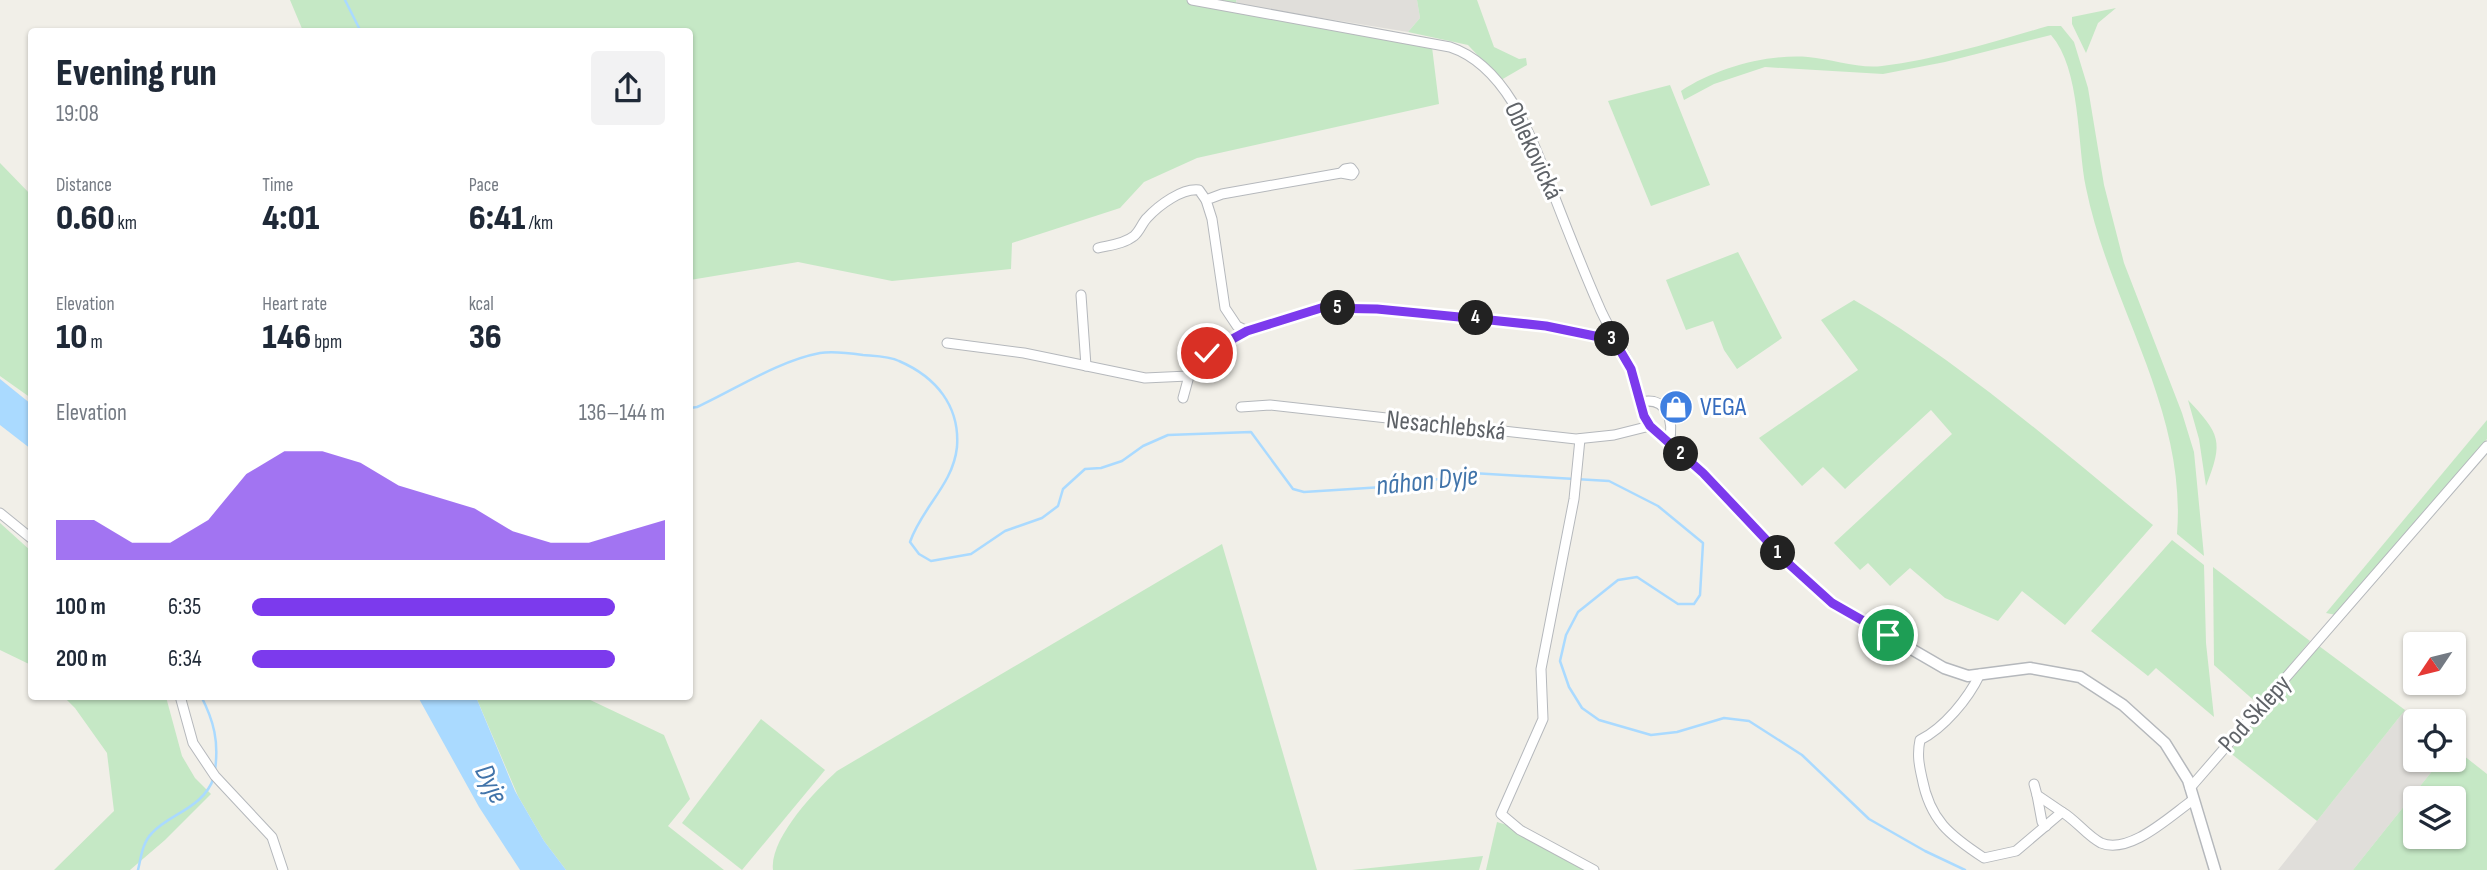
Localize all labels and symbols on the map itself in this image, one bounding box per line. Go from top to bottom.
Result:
street label: Oblekovická [1497,97,1569,205]
pin: 5 [1320,290,1356,326]
pin: 4 [1458,300,1494,336]
pin: 3 [1594,322,1630,356]
pin [1177,323,1237,383]
shop icon: VEGA [1657,388,1695,426]
place label: VEGA [1700,392,1747,423]
street label: Nesachlebská [1385,404,1507,448]
pin: 2 [1664,436,1698,472]
water label: náhon Dyje [1374,459,1480,503]
pin: 1 [1760,536,1796,570]
pin [1858,605,1918,665]
north arrow [2403,632,2466,695]
street label: Pod Sklepy [2212,669,2298,759]
water label: Dyje [467,759,515,809]

